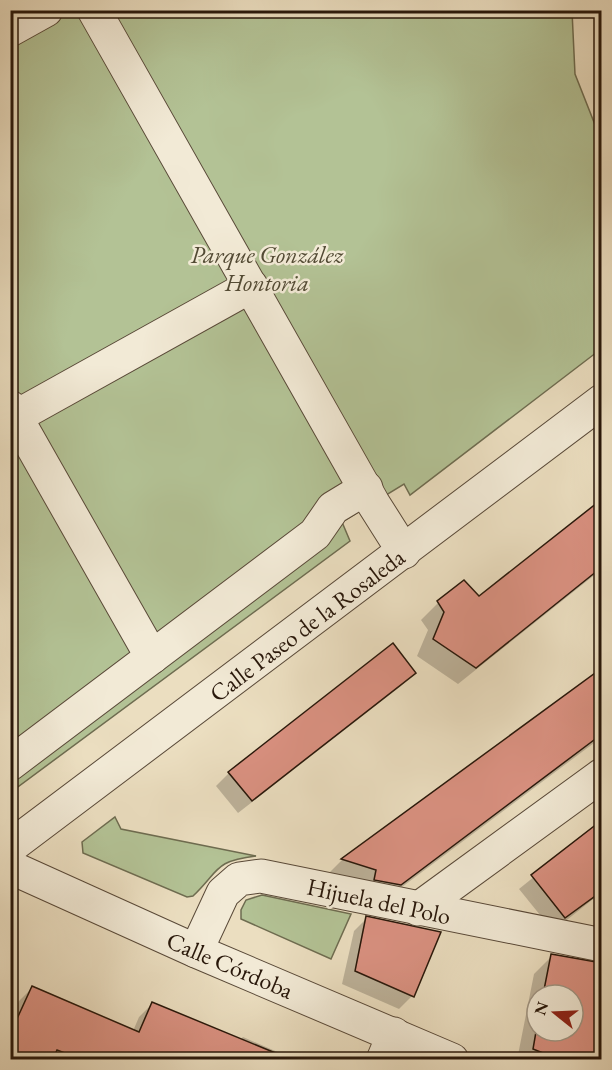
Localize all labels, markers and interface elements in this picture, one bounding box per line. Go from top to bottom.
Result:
park label: Parque González Hontoria [190,239,344,298]
street label: Calle Paseo de la Rosaleda [203,541,411,709]
street label: Hijuela del Polo [304,871,454,931]
street label: Calle Córdoba [162,924,298,1006]
north arrow [525,983,585,1043]
text: N [529,999,553,1018]

